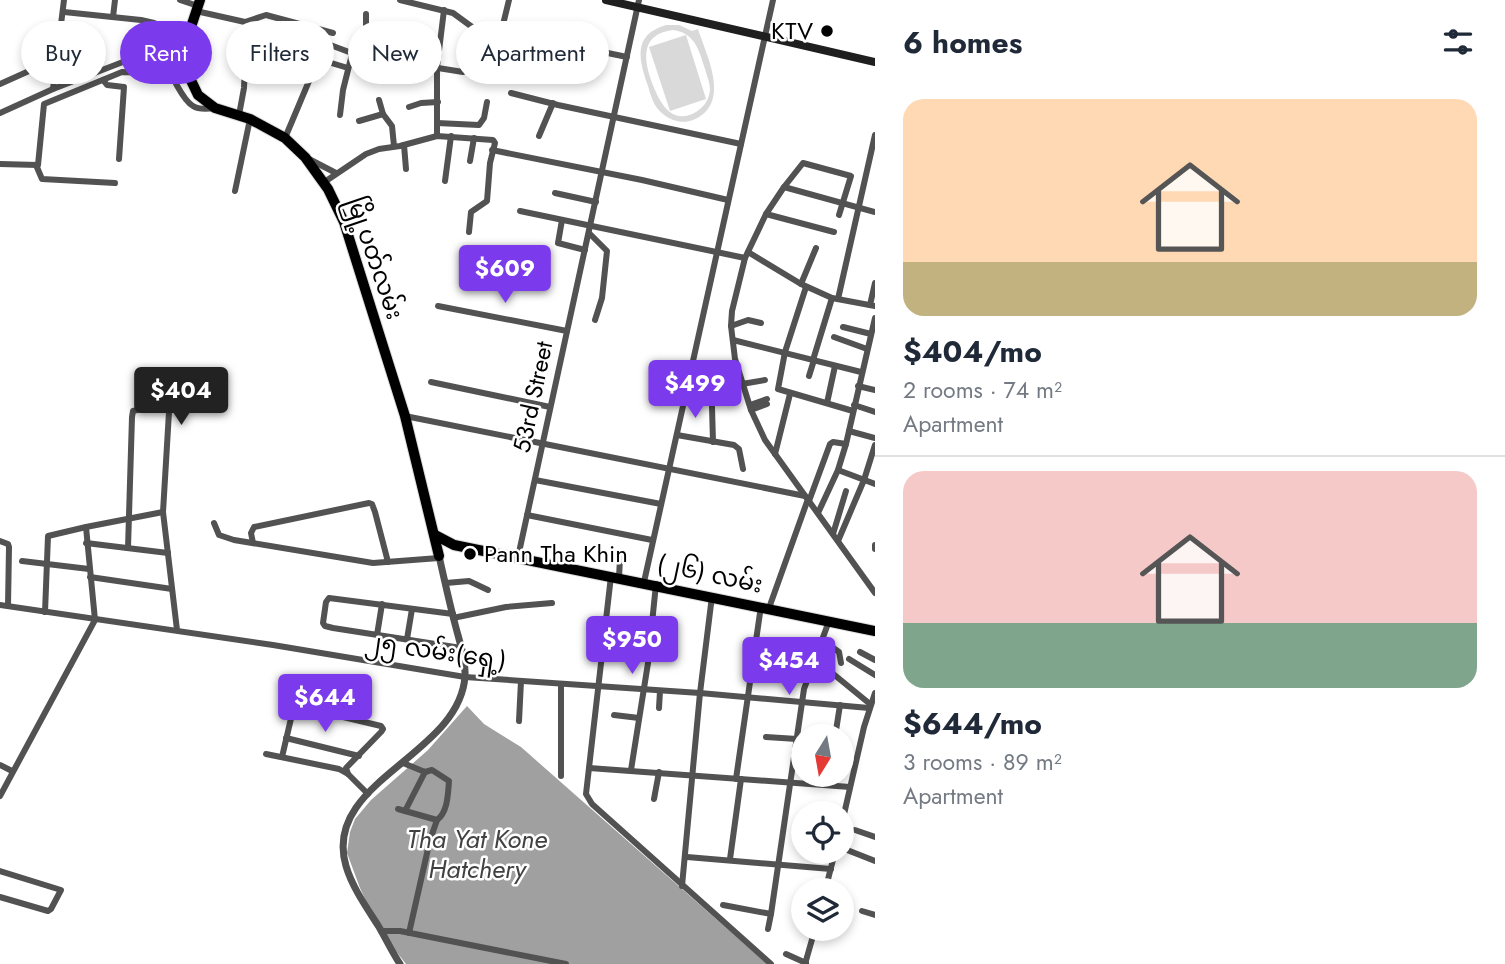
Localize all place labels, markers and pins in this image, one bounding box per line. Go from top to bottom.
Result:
place label: KTV [771,13,813,48]
marker: KTV [819,23,835,39]
pin: $609 [464,246,546,305]
pin: $499 [654,360,736,420]
pin: $404 [140,368,222,427]
place label: Pann Tha Khin [484,536,628,571]
marker: Pann Tha Khin [462,546,478,562]
pin: $950 [591,616,673,676]
pin: $454 [748,638,830,697]
pin: $644 [284,674,366,734]

